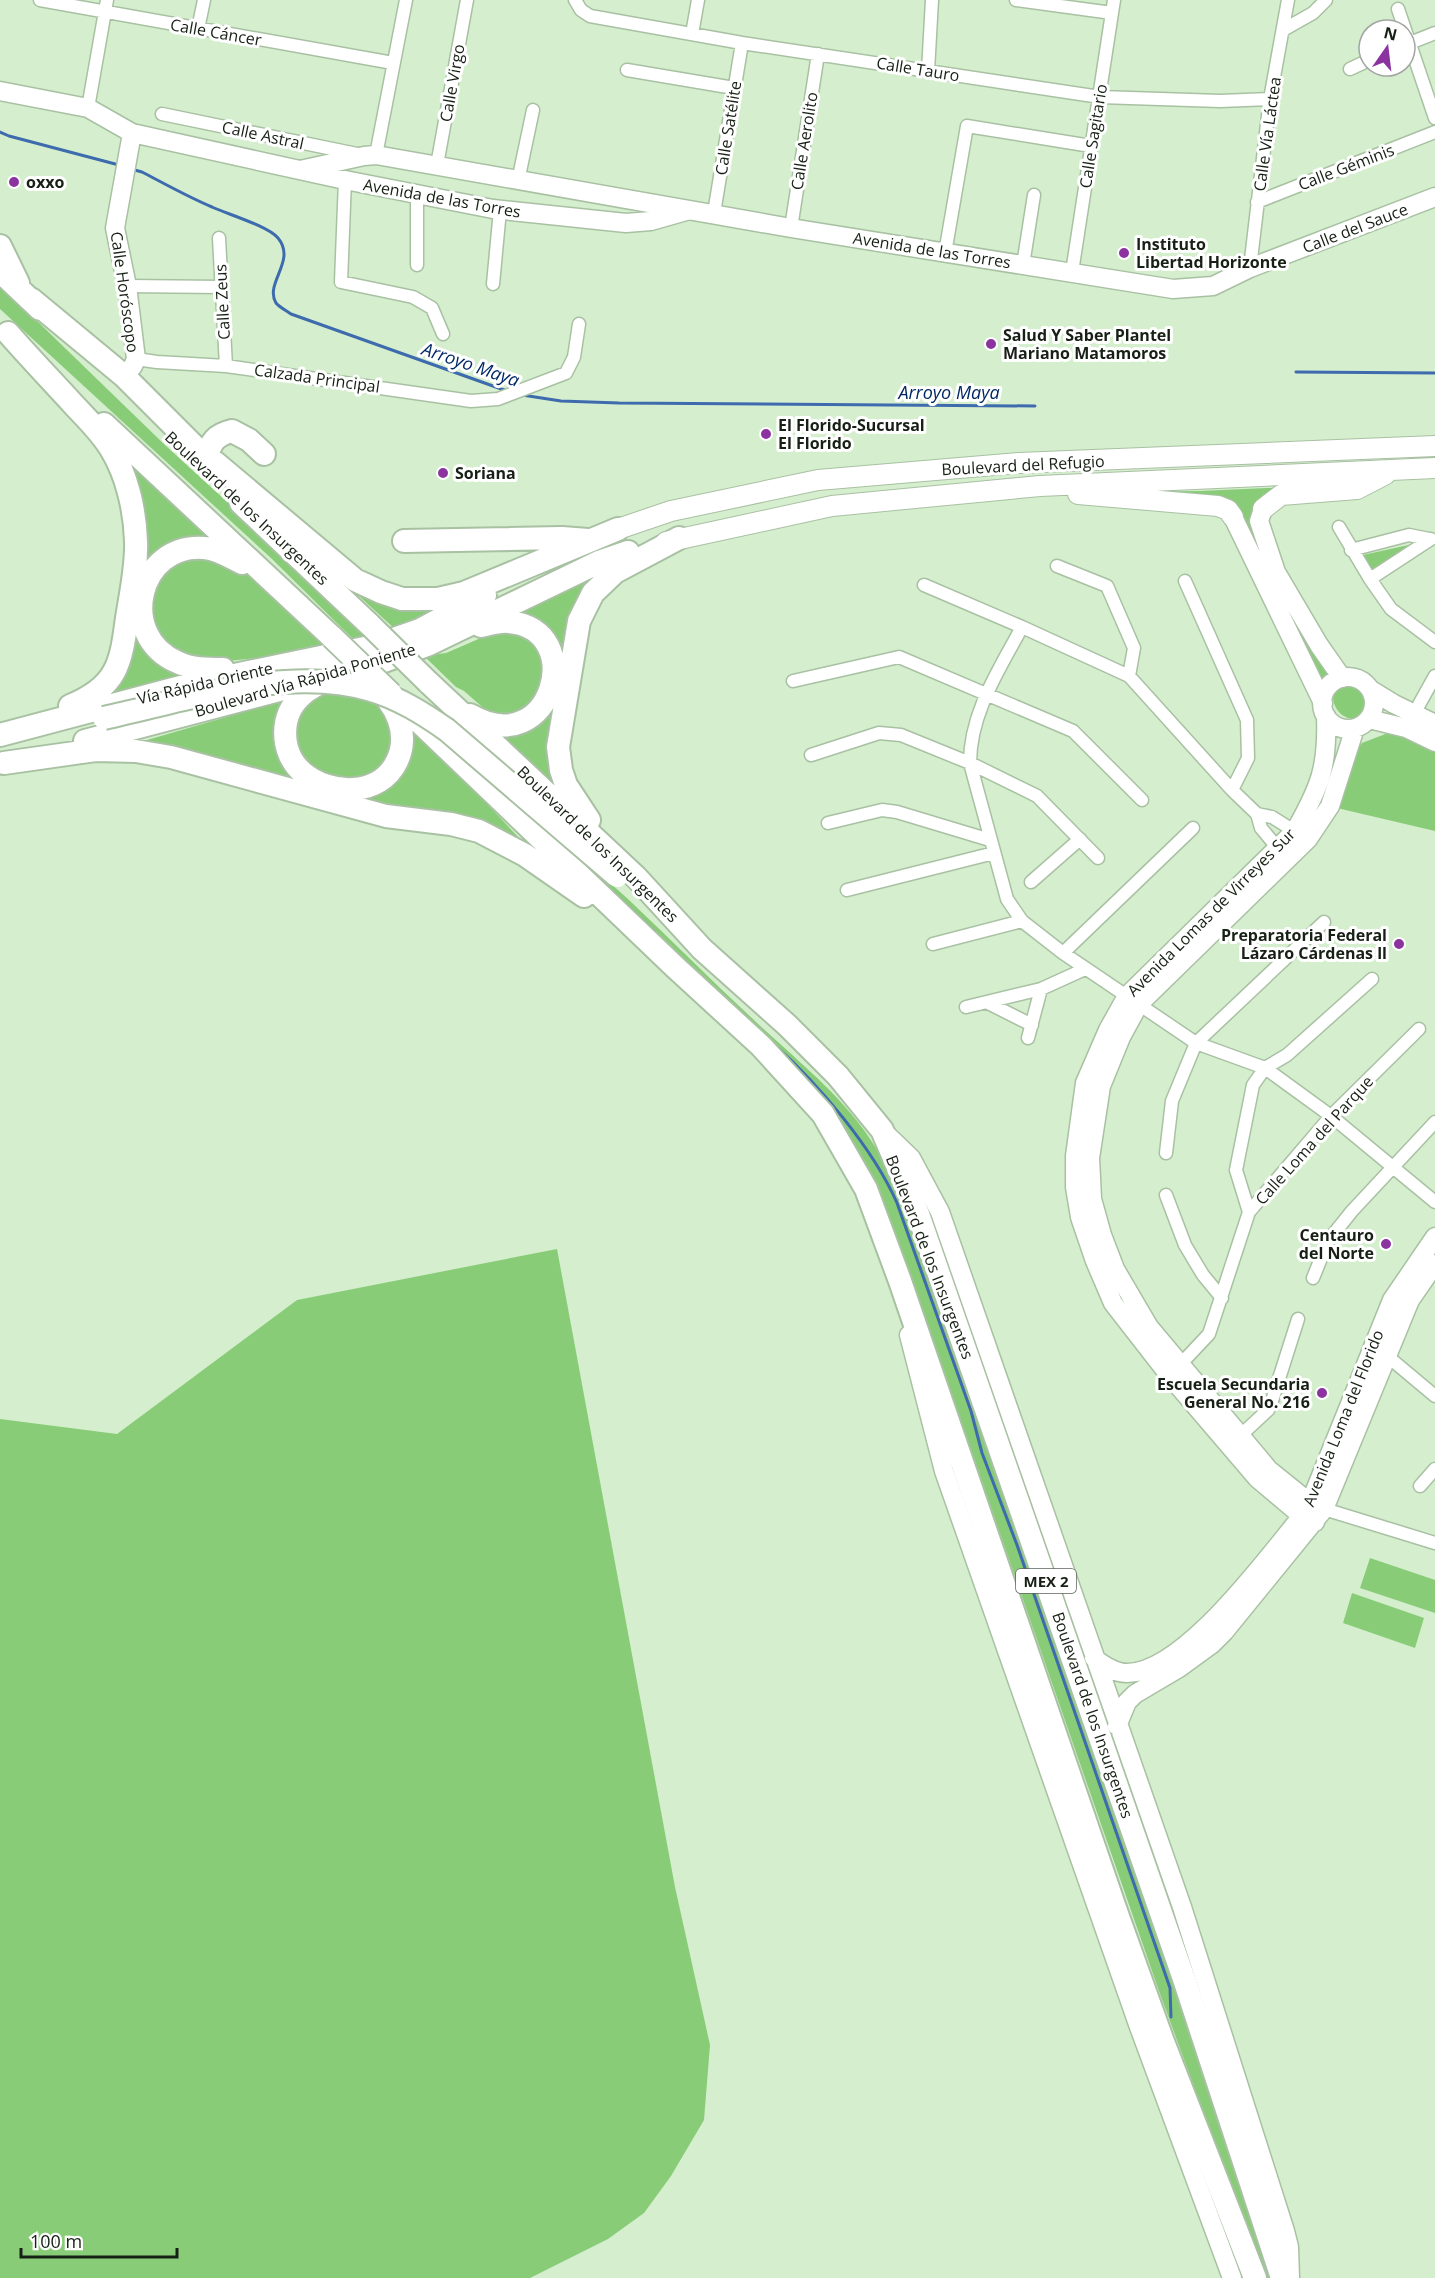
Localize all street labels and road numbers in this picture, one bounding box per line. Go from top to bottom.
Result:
street label: Calle Cáncer [169,13,264,51]
street label: Calle Virgo [434,42,470,124]
street label: Calle Tauro [875,52,961,86]
street label: Calle Vía Láctea [1248,75,1286,193]
street label: Calle Satélite [710,79,746,177]
street label: Calle Sagitario [1074,82,1112,190]
street label: Calle Aerolito [785,90,823,192]
street label: Calle Astral [220,116,306,154]
street label: Calle Géminis [1295,139,1397,195]
street label: Avenida de las Torres [362,173,522,223]
street label: Calle del Sauce [1299,198,1411,258]
street label: Avenida de las Torres [851,227,1013,273]
street label: Calle Horóscopo [106,230,144,354]
street label: Calle Zeus [209,264,235,340]
street label: Calzada Principal [253,358,381,398]
street label: Boulevard de los Insurgentes [160,426,334,590]
street label: Boulevard del Refugio [941,450,1105,480]
street label: Boulevard Vía Rápida Poniente [192,638,418,722]
street label: Vía Rápida Oriente [135,657,275,709]
street label: Boulevard de los Insurgentes [512,761,684,927]
street label: Avenida Lomas de Virreyes Sur [1122,823,1300,1001]
street label: Calle Loma del Parque [1250,1071,1378,1209]
street label: Boulevard de los Insurgentes [881,1152,979,1362]
street label: Avenida Loma del Florido [1297,1326,1389,1510]
road number: MEX 2 [1016,1569,1076,1593]
street label: Boulevard de los Insurgentes [1047,1609,1139,1821]

